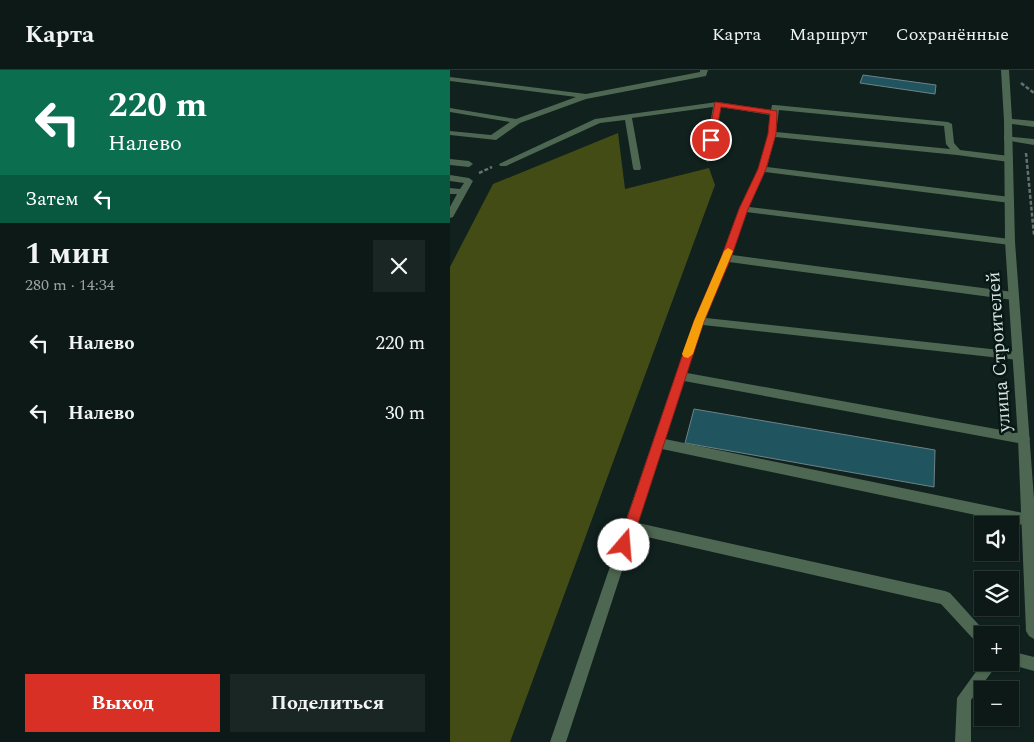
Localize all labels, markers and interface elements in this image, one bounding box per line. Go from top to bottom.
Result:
text: Карта [25,17,94,53]
text: Карта [712,21,761,48]
text: Маршрут [789,21,868,48]
text: Сохранённые [896,21,1009,48]
text: 220 m [108,79,207,132]
icon: left [25,90,90,155]
pin [690,119,732,161]
icon: arrive [697,126,725,154]
text: Налево [108,127,182,160]
text: Затем [25,185,79,214]
icon: left [89,185,117,213]
text: 1 мин [25,231,110,277]
button: close [373,240,425,292]
street label: улица Строителей [979,271,1019,434]
text: 280 m · 14:34 [25,273,115,297]
icon: left [25,329,53,357]
text: Налево [68,329,135,358]
text: 220 m [375,329,425,358]
icon: left [25,399,53,427]
text: Налево [68,399,135,428]
text: 30 m [385,399,425,428]
map controls [974,516,1019,726]
button: sound [974,516,1019,561]
position arrow [597,518,649,570]
button: layers [974,571,1019,616]
button: + [974,626,1019,671]
button: Выход [25,674,220,732]
button: Поделиться [230,674,425,732]
button: − [974,681,1019,726]

